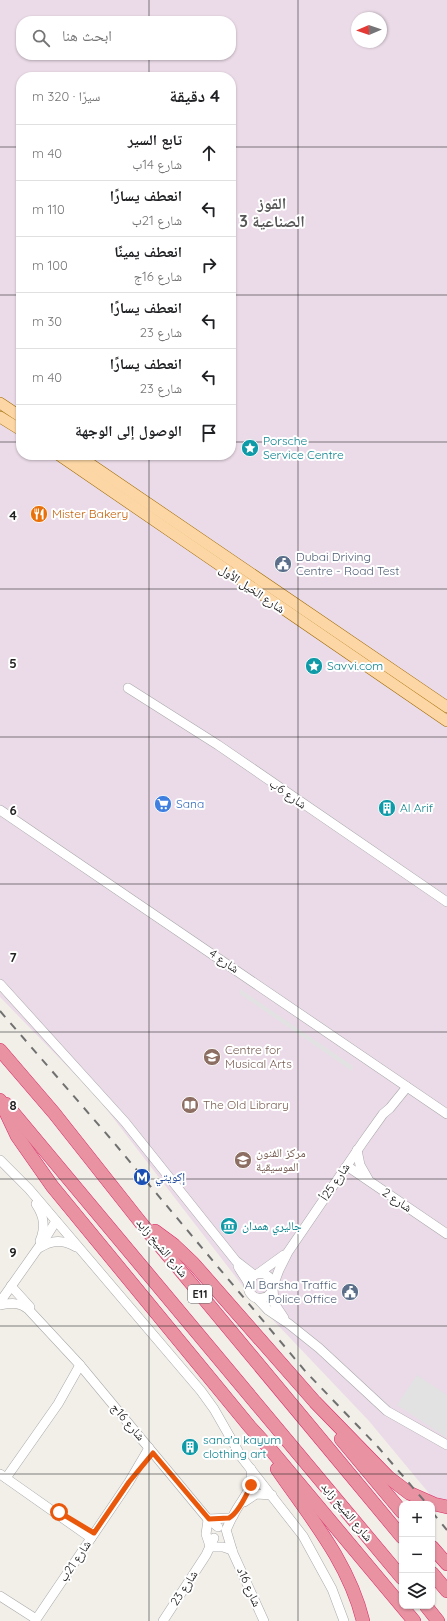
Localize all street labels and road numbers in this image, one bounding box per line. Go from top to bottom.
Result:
street label: شارع الخيل الأول [216,561,288,617]
street label: شارع 6ب [266,775,310,813]
street label: شارع 4 [206,945,242,977]
street label: شارع 25أ [316,1160,353,1204]
street label: شارع 2 [379,1184,415,1216]
street label: شارع الشيخ زايد [133,1215,191,1281]
road number: E11 [188,1285,212,1303]
street label: شارع 16ج [108,1400,149,1444]
street label: شارع الشيخ زايد [318,1479,376,1545]
street label: شارع 21ب [55,1537,95,1585]
street label: شارع 16د [233,1565,265,1610]
street label: شارع 23 [167,1567,201,1609]

